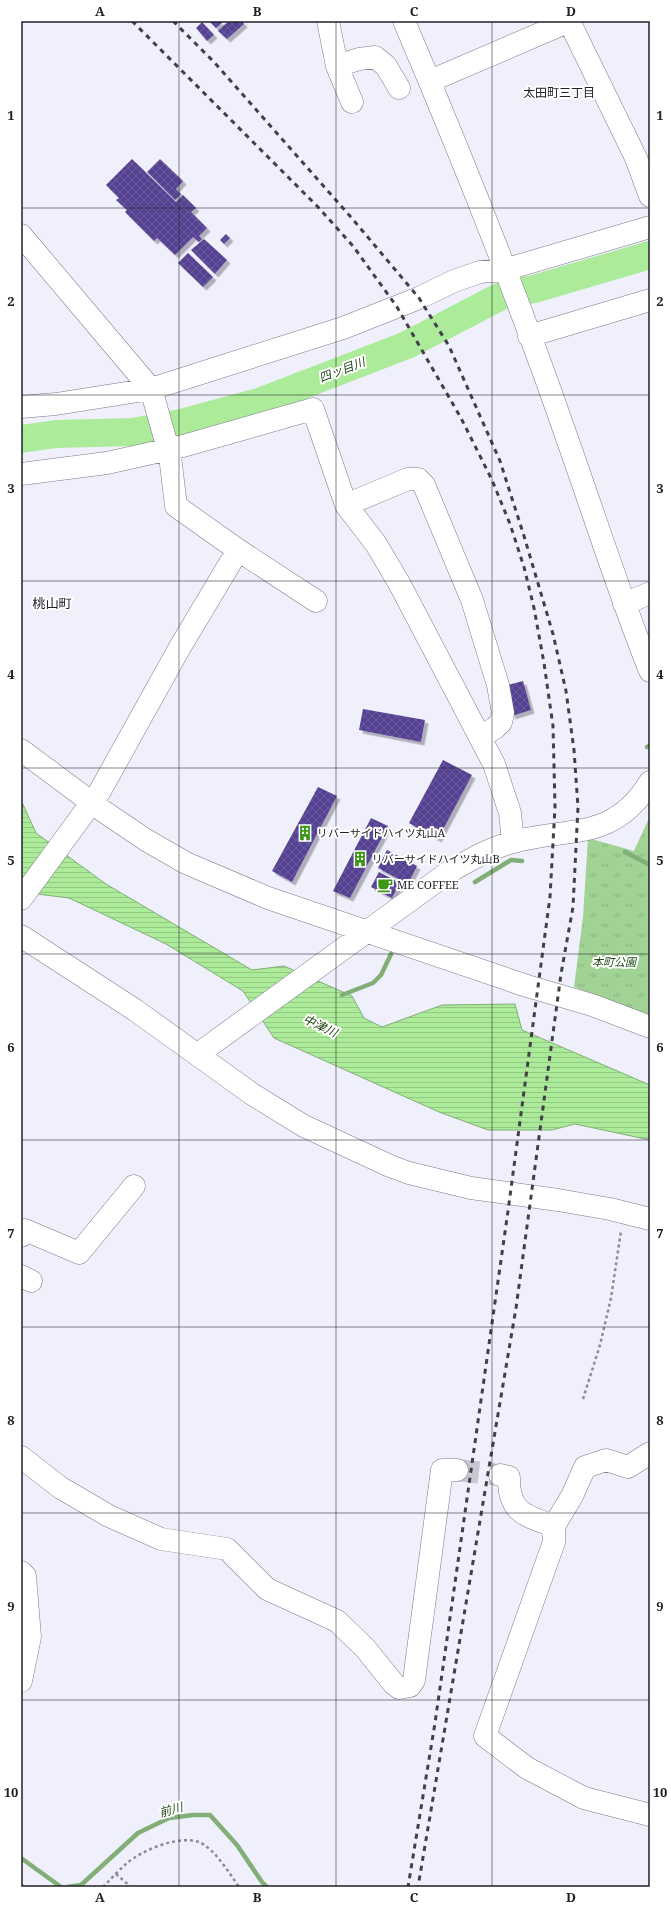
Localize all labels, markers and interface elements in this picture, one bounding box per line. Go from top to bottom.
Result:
text: A [95,2,105,20]
text: B [253,2,262,20]
text: C [410,2,419,20]
text: D [566,2,576,20]
district label: 太田町三丁目 [523,84,595,101]
text: 1 [7,106,15,124]
text: 1 [656,106,664,124]
text: 2 [7,292,15,310]
text: 2 [656,292,664,310]
water label: 四ッ目川 [316,352,369,386]
text: 3 [7,479,15,497]
text: 3 [656,479,664,497]
district label: 桃山町 [32,594,72,612]
text: 4 [7,665,15,683]
text: 4 [656,665,664,683]
building icon: リバーサイドハイツ丸山A [296,824,314,842]
place label: リバーサイドハイツ丸山A [317,825,446,840]
building icon: リバーサイドハイツ丸山B [351,850,369,868]
text: 5 [7,851,15,869]
place label: リバーサイドハイツ丸山B [372,851,500,866]
text: 5 [656,851,664,869]
cafe icon: ME COFFEE [376,876,394,894]
place label: ME COFFEE [397,877,459,892]
park label: 本町公園 [592,954,638,969]
water label: 中津川 [300,1010,342,1042]
text: 6 [7,1038,15,1056]
text: 6 [656,1038,664,1056]
text: 7 [7,1224,15,1242]
text: 7 [656,1224,664,1242]
text: 8 [7,1411,15,1429]
text: 8 [656,1411,664,1429]
text: 9 [7,1597,15,1615]
text: 9 [656,1597,664,1615]
text: 10 [4,1783,18,1801]
text: 10 [653,1783,667,1801]
water label: 前川 [157,1798,187,1821]
text: A [95,1888,105,1906]
text: B [253,1888,262,1906]
text: C [410,1888,419,1906]
text: D [566,1888,576,1906]

